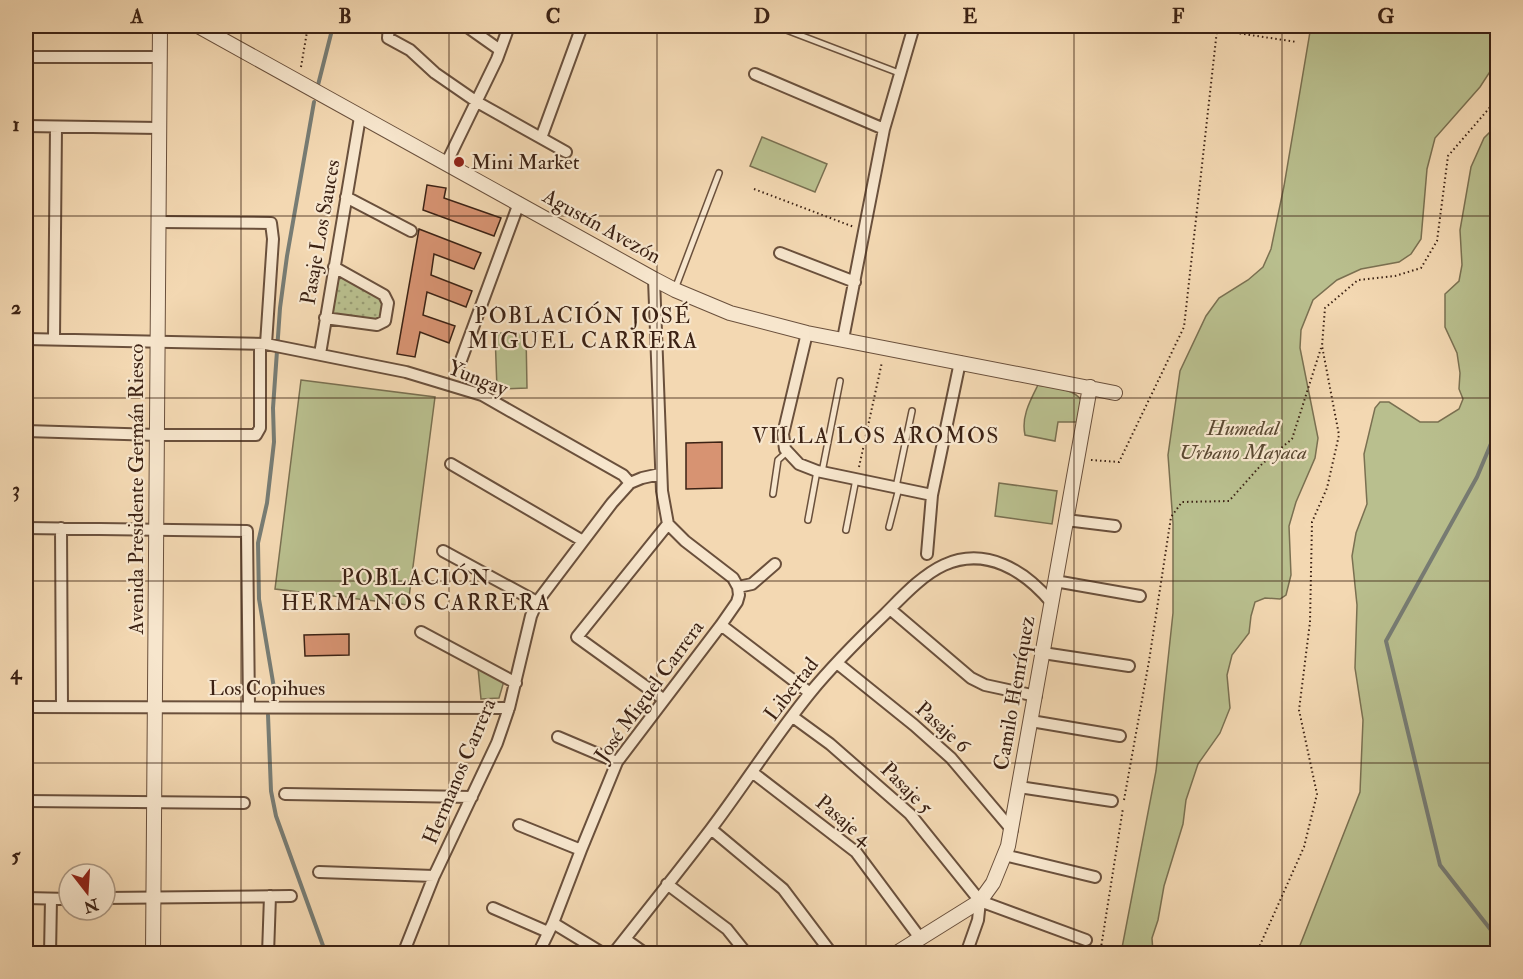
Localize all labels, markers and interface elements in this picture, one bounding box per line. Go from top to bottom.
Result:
text: A [130,4,144,29]
text: B [338,4,352,29]
text: C [546,4,560,29]
text: D [754,4,770,29]
text: E [963,4,978,29]
text: F [1172,4,1185,29]
text: G [1378,4,1395,29]
text: 1 [12,112,20,137]
place label: Mini Market [471,149,580,176]
marker: Mini Market [452,155,466,169]
street label: Pasaje Los Sauces [294,157,347,307]
street label: Agustín Avezón [537,182,666,270]
text: 2 [11,295,21,320]
district label: POBLACIÓN JOSÉ MIGUEL CARRERA [467,301,699,355]
street label: Avenida Presidente Germán Riesco [123,344,150,635]
street label: Yungay [444,354,513,403]
park label: Humedal Urbano Mayaca [1179,415,1307,466]
district label: VILLA LOS AROMOS [752,422,1000,450]
text: 3 [12,477,20,502]
district label: POBLACIÓN HERMANOS CARRERA [281,563,551,617]
street label: Camilo Henríquez [988,614,1041,772]
street label: José Miguel Carrera [588,615,710,768]
street label: Libertad [758,652,825,727]
text: 4 [10,660,23,685]
street label: Los Copihues [209,675,325,702]
street label: Hermanos Carrera [417,694,502,848]
street label: Pasaje 6 [910,696,977,760]
street label: Pasaje 5 [875,756,939,821]
street label: Pasaje 4 [810,789,879,853]
text: 5 [12,843,22,868]
north arrow [57,862,117,922]
text: N [81,893,102,917]

